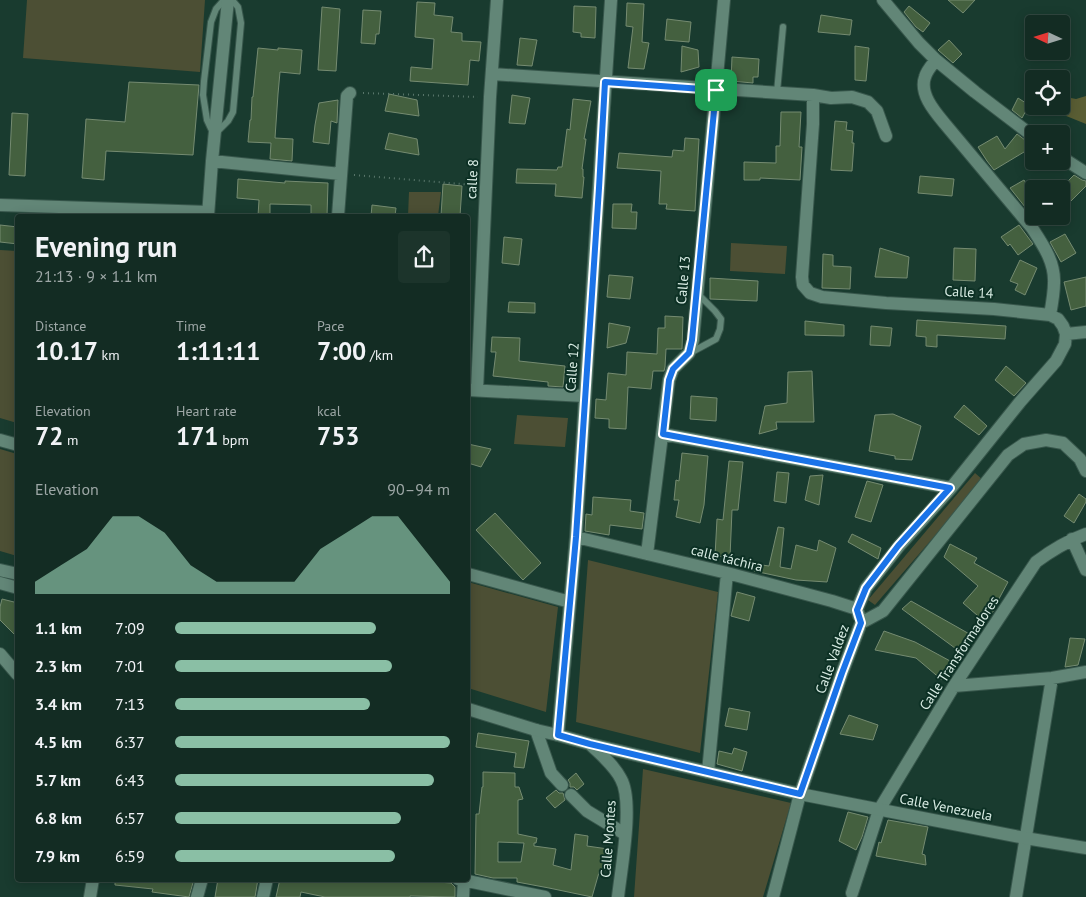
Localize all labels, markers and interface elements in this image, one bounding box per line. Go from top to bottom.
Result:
north arrow [1025,15,1070,60]
map controls [1025,15,1070,225]
pin [695,69,737,111]
button: locate [1025,70,1070,115]
icon: arrive [702,76,730,104]
button: + [1025,125,1070,170]
street label: calle 8 [462,159,482,199]
button: − [1025,180,1070,225]
text: Evening run [35,228,177,265]
button: share [398,231,450,283]
street label: Calle 13 [672,255,694,305]
text: 21:13 · 9 × 1.1 km [35,266,157,286]
street label: Calle 14 [944,282,994,302]
text: Distance [35,317,86,335]
text: Time [176,317,206,335]
text: Pace [317,317,344,335]
text: 10.17 [35,335,98,367]
text: 1:11:11 [176,335,260,367]
text: 7:00 [317,335,366,367]
street label: Calle 12 [561,342,583,392]
text: km [98,346,120,364]
text: /km [366,346,393,364]
text: Elevation [35,402,91,420]
text: Heart rate [176,402,237,420]
text: kcal [317,402,341,420]
text: 72 [35,420,63,452]
text: 171 [176,420,219,452]
text: 753 [317,420,360,452]
text: m [63,431,78,449]
text: bpm [219,431,249,449]
text: Elevation [35,479,99,499]
text: 90–94 m [387,479,450,499]
street label: calle táchira [689,540,765,576]
street label: Calle Transformadores [915,592,1003,713]
text: 1.1 km [35,618,82,638]
text: 7:09 [115,618,145,638]
street label: Calle Valdez [811,622,853,696]
text: 2.3 km [35,656,82,676]
text: 7:01 [115,656,145,676]
text: 3.4 km [35,694,82,714]
text: 7:13 [115,694,145,714]
text: 4.5 km [35,732,82,752]
text: 6:37 [115,732,145,752]
text: 5.7 km [35,770,81,790]
text: 6:43 [115,770,145,790]
street label: Calle Venezuela [898,789,994,825]
street label: Calle Montes [596,800,620,878]
text: 6.8 km [35,808,82,828]
text: 6:57 [115,808,145,828]
text: 7.9 km [35,846,80,866]
text: 6:59 [115,846,145,866]

